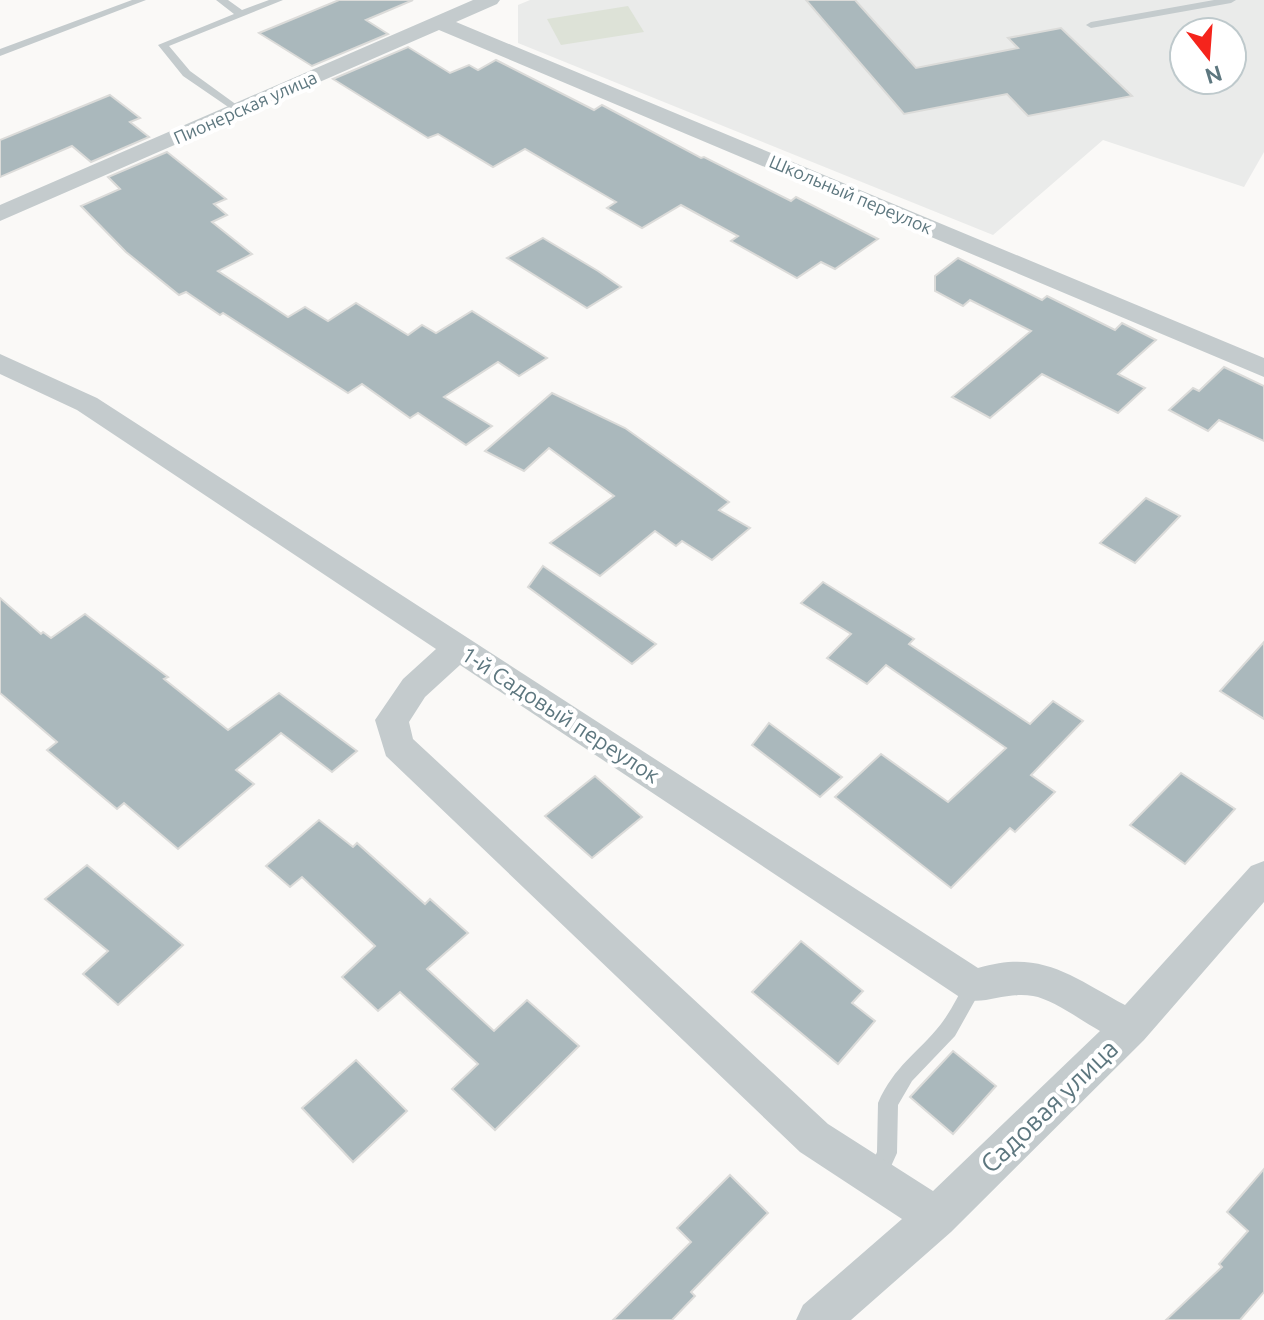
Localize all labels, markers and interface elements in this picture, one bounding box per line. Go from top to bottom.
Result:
north arrow [1168,16,1248,96]
text: N [1202,61,1226,90]
street label: Пионерская улица [170,66,320,148]
street label: Школьный переулок [767,151,935,237]
street label: 1-й Садовый переулок [457,641,665,787]
street label: Садовая улица [975,1034,1123,1178]

